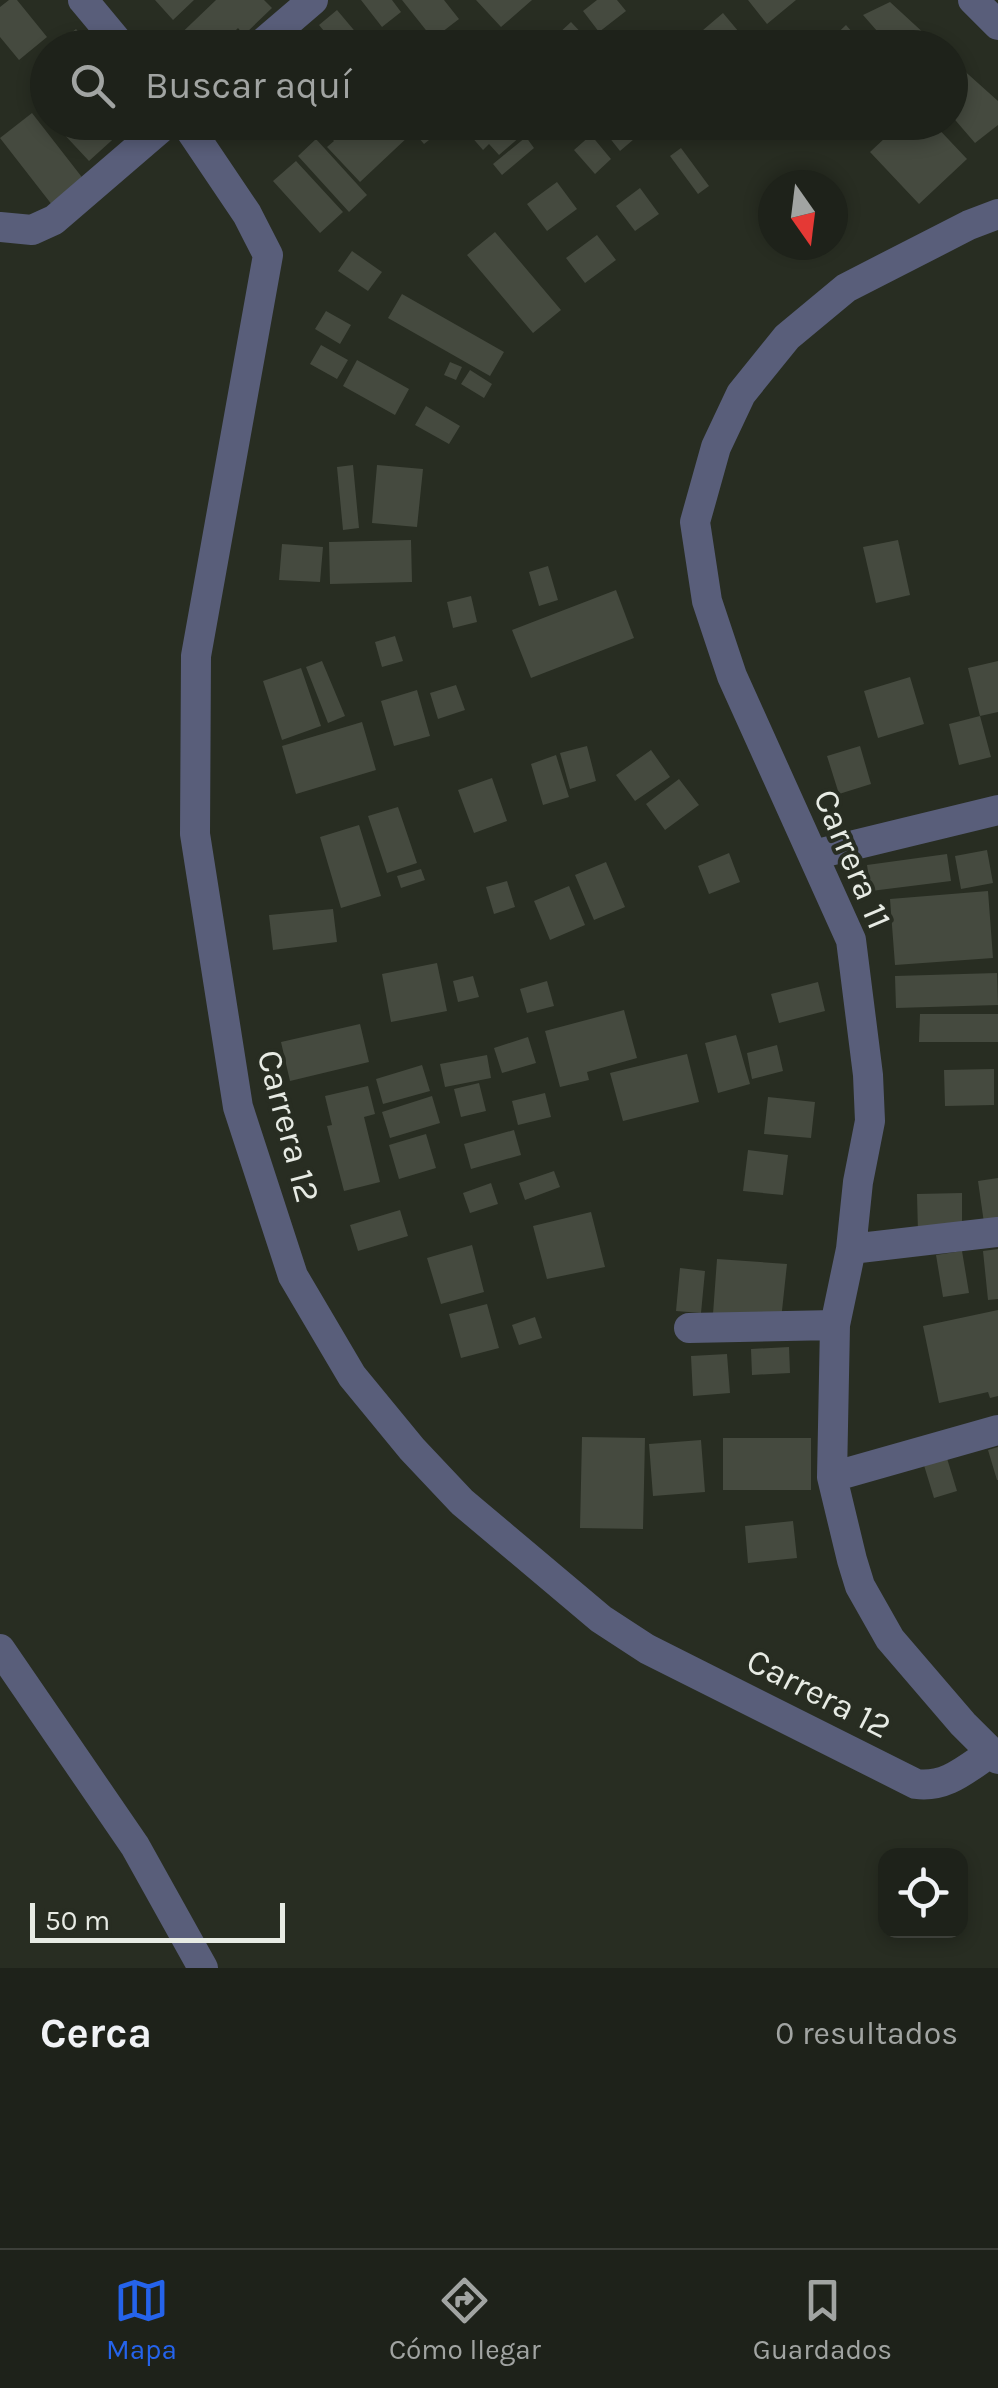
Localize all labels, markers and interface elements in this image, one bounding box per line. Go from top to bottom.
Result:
search box [30,30,968,140]
icon: search [65,58,120,113]
text: Buscar aquí [145,63,352,108]
north arrow [758,170,848,260]
street label: Carrera 11 [805,783,900,935]
street label: Carrera 12 [249,1045,329,1207]
street label: Carrera 12 [740,1640,898,1747]
map controls [878,1848,968,1938]
button: locate [878,1848,968,1938]
scale bar [30,1898,285,1942]
text: 50 m [45,1904,110,1937]
text: Cerca [40,2008,152,2058]
text: 0 resultados [775,2015,958,2052]
tab: Mapa [106,2273,177,2366]
tab: Cómo llegar [389,2273,541,2366]
tab: Guardados [753,2273,892,2366]

